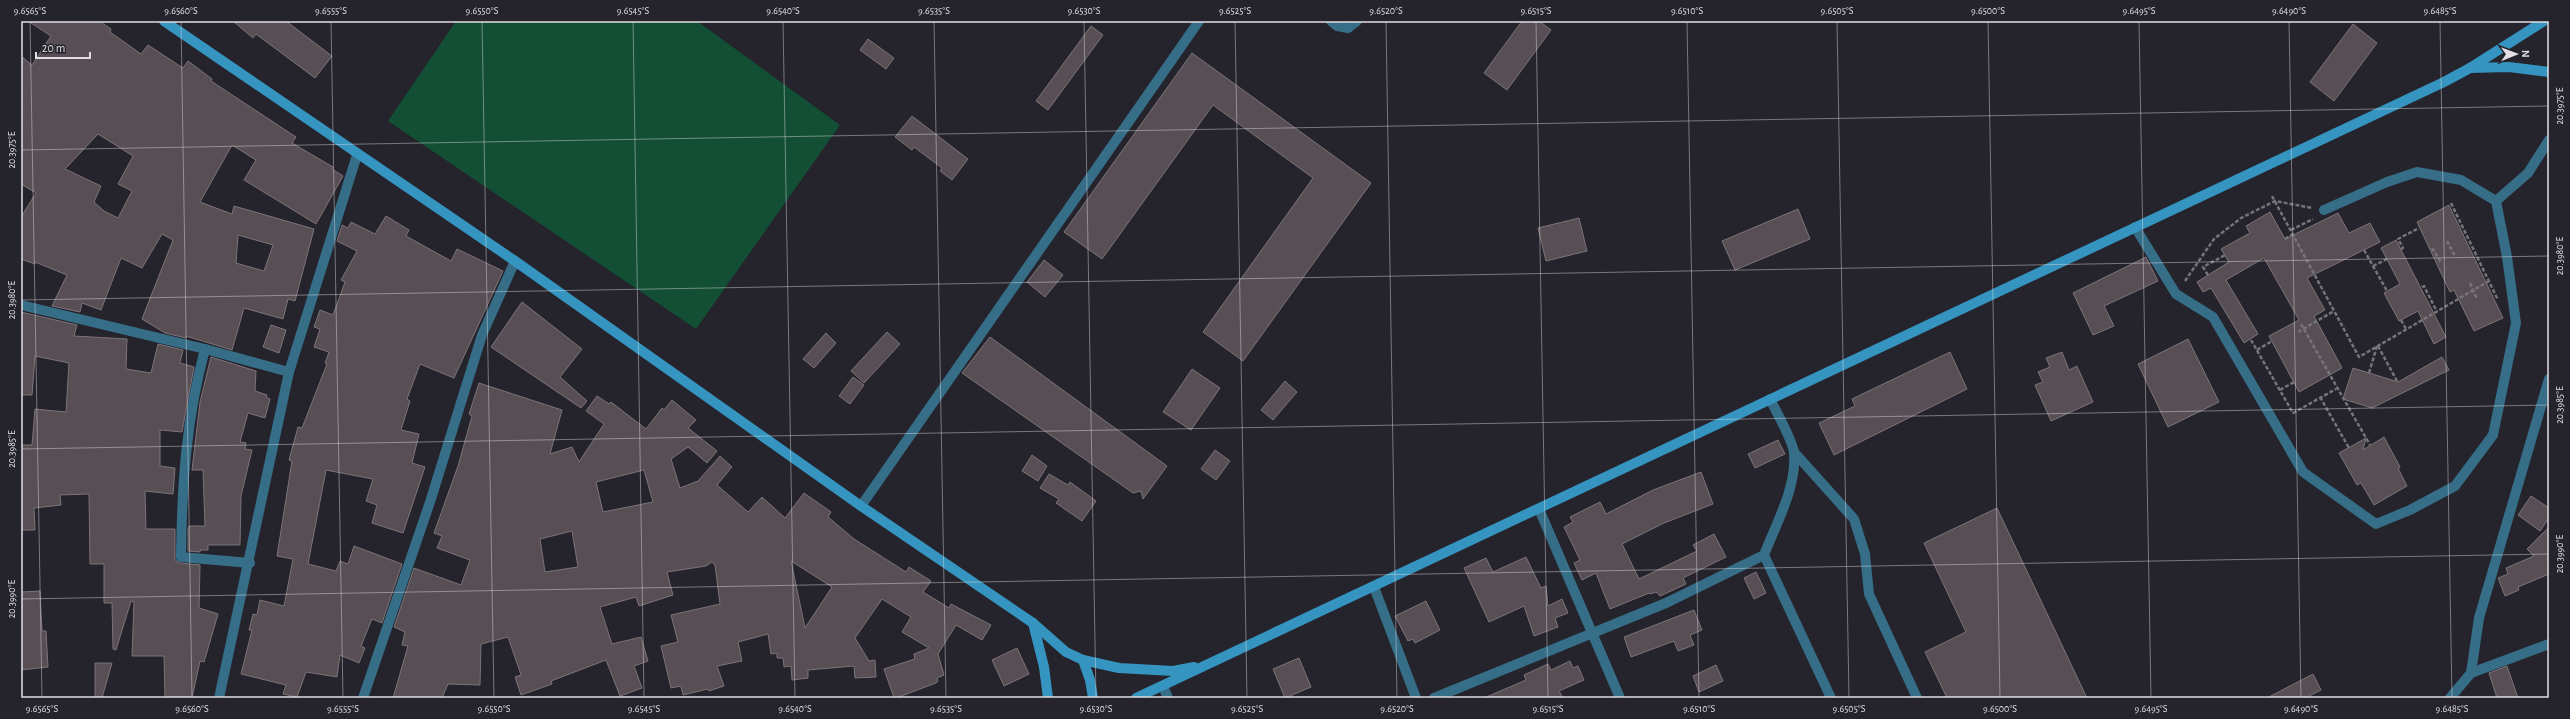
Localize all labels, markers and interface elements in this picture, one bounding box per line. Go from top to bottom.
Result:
text: 9.6565°S [14,6,46,16]
text: 9.6560°S [164,6,198,16]
text: 9.6555°S [315,6,347,16]
text: 9.6550°S [466,6,499,16]
text: 9.6545°S [617,6,650,16]
text: 9.6540°S [766,6,800,16]
text: 9.6535°S [918,6,950,16]
text: 9.6530°S [1068,6,1101,16]
text: 9.6525°S [1219,6,1251,16]
text: 9.6520°S [1369,6,1403,16]
text: 9.6515°S [1520,6,1552,16]
text: 9.6510°S [1671,6,1703,16]
text: 9.6505°S [1821,6,1854,16]
text: 9.6500°S [1971,6,2005,16]
text: 9.6495°S [2122,6,2156,16]
text: 9.6490°S [2272,6,2306,16]
text: 9.6485°S [2423,6,2457,16]
scale bar [36,34,90,60]
north arrow [2496,34,2536,74]
text: 20 m [42,42,65,54]
text: N [2520,50,2531,58]
text: 20.3975°E [2555,87,2565,125]
text: 20.3975°E [7,131,17,169]
text: 20.3980°E [2555,236,2565,275]
text: 20.3980°E [7,280,17,319]
text: 20.3985°E [2555,386,2565,424]
text: 20.3985°E [7,430,17,468]
text: 20.3990°E [2555,534,2565,573]
text: 20.3990°E [7,579,17,618]
text: 9.6565°S [26,704,58,714]
text: 9.6560°S [175,704,209,714]
text: 9.6555°S [327,704,359,714]
text: 9.6550°S [478,704,511,714]
text: 9.6545°S [628,704,661,714]
text: 9.6540°S [778,704,812,714]
text: 9.6535°S [930,704,962,714]
text: 9.6530°S [1080,704,1113,714]
text: 9.6525°S [1231,704,1263,714]
text: 9.6520°S [1380,704,1414,714]
text: 9.6515°S [1532,704,1564,714]
text: 9.6510°S [1683,704,1715,714]
text: 9.6505°S [1833,704,1866,714]
text: 9.6500°S [1983,704,2017,714]
text: 9.6495°S [2134,704,2168,714]
text: 9.6490°S [2284,704,2318,714]
text: 9.6485°S [2435,704,2469,714]

